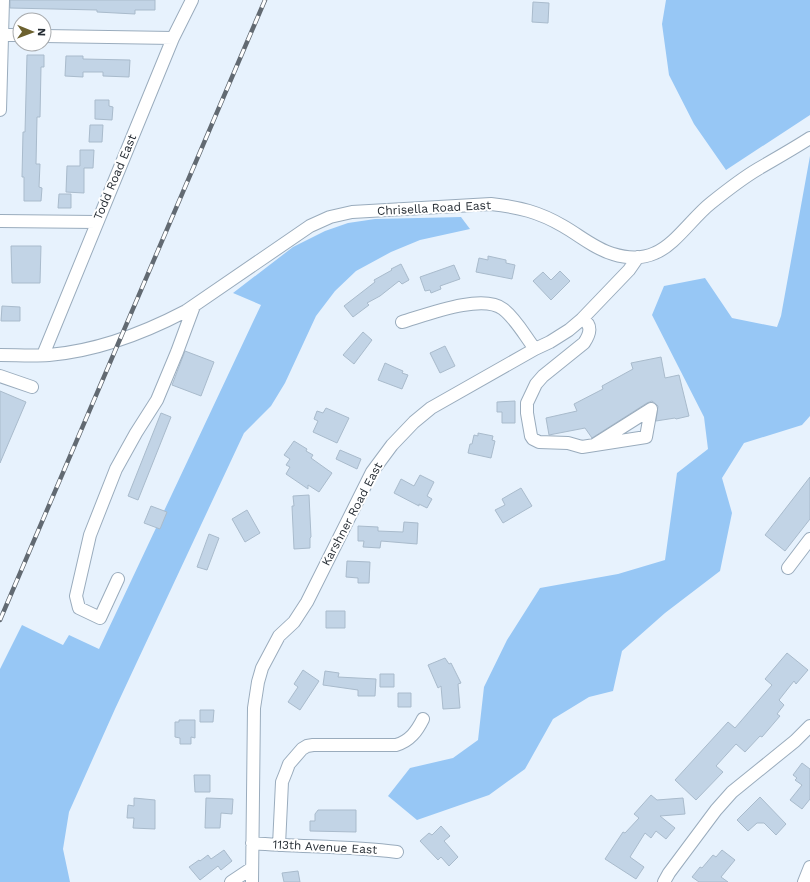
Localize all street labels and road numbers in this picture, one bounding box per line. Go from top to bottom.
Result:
street label: Todd Road East [91,132,139,222]
street label: Chrisella Road East [377,198,491,218]
street label: Karshner Road East [319,460,385,568]
street label: 113th Avenue East [272,837,378,857]

